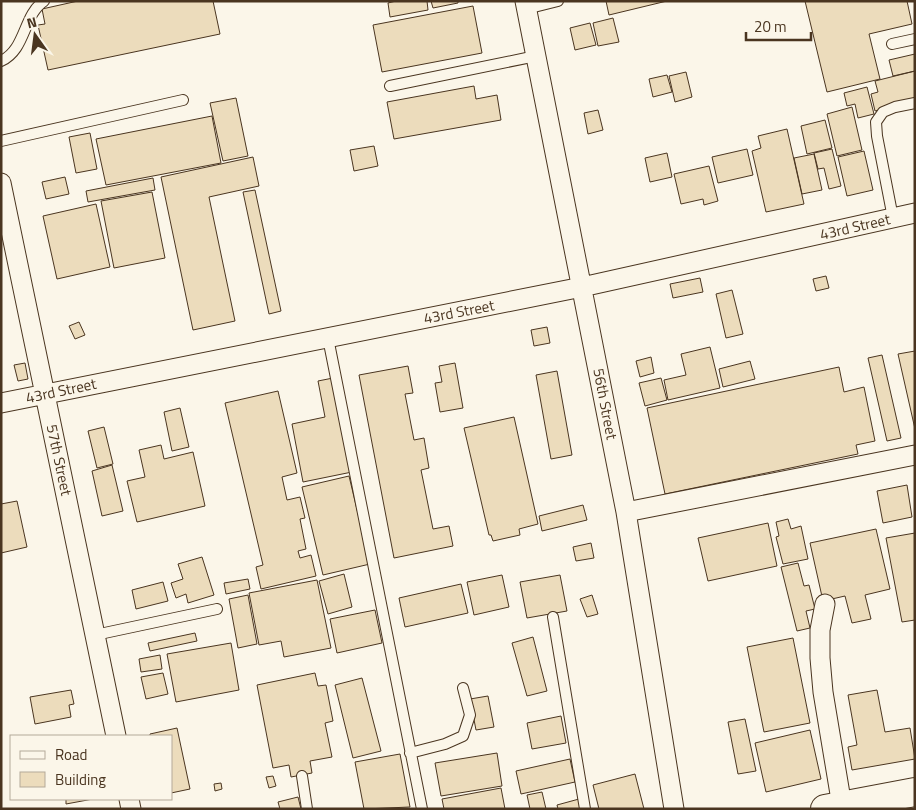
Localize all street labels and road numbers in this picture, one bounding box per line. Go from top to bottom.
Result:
street label: 43rd Street [817,207,893,246]
street label: 43rd Street [422,293,497,330]
street label: 56th Street [587,366,624,442]
street label: 43rd Street [23,372,99,409]
street label: 57th Street [41,422,78,498]

